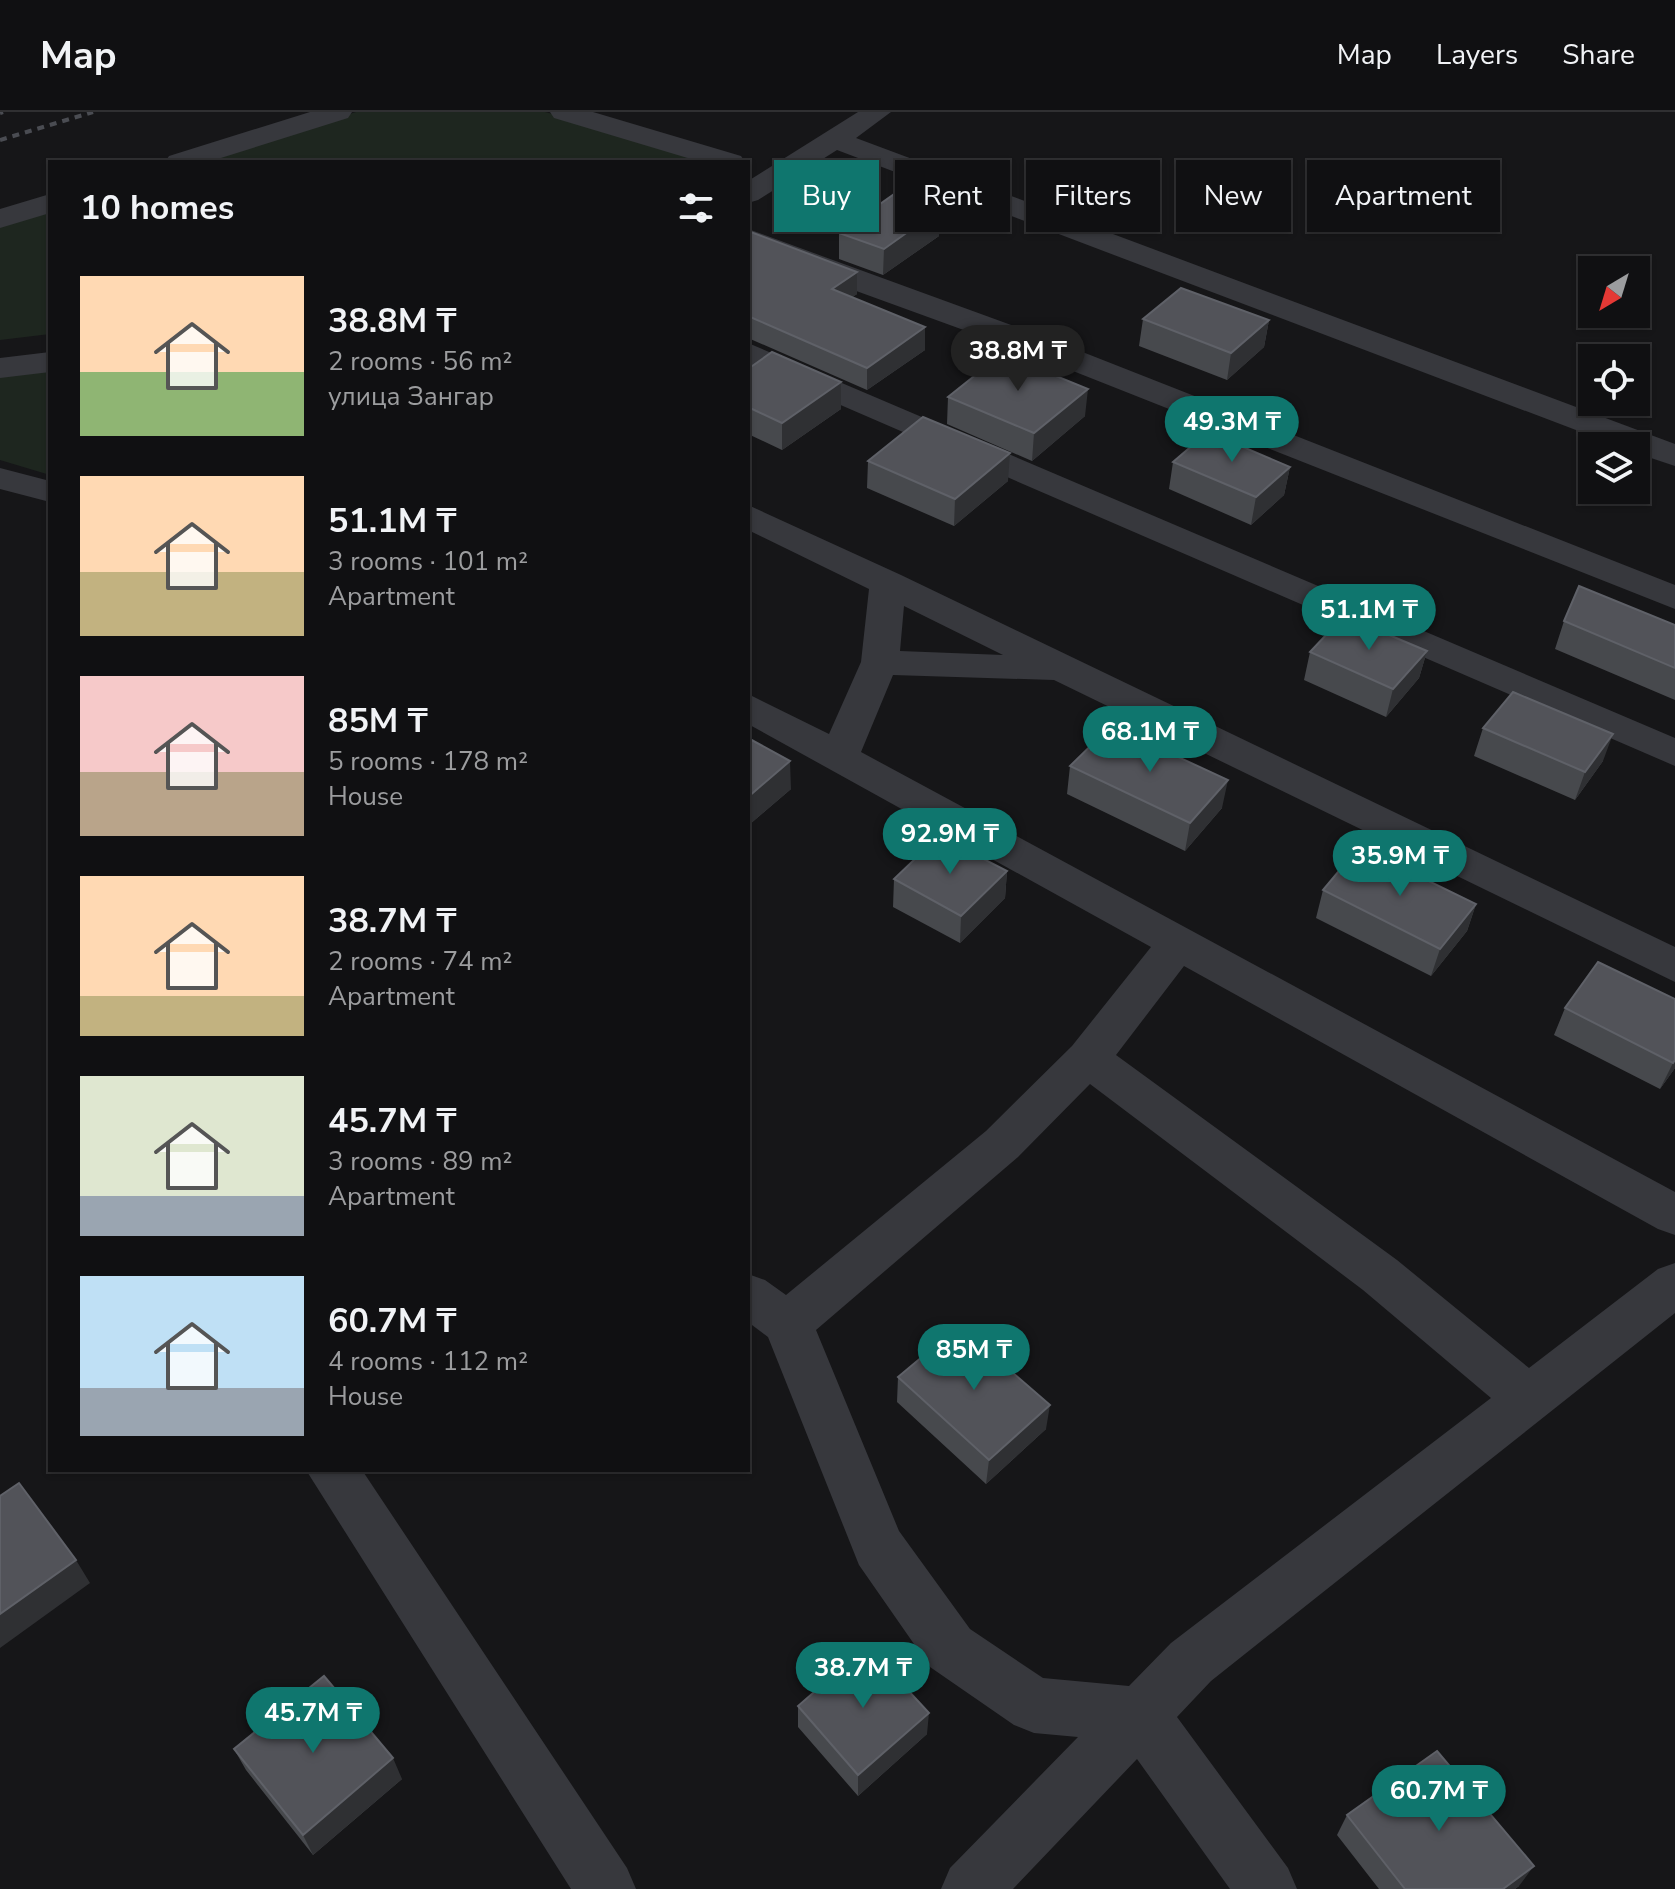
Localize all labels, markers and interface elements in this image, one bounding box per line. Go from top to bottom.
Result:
text: Map [40,30,117,81]
text: Map [1337,36,1392,74]
text: Layers [1436,36,1518,74]
text: Share [1562,36,1635,74]
chip: Buy [774,160,879,232]
chip: Rent [895,160,1010,232]
chip: Filters [1026,160,1160,232]
chip: New [1176,160,1291,232]
chip: Apartment [1307,160,1500,232]
text: 10 homes [80,185,234,231]
icon: filters [674,186,718,230]
north arrow [1578,256,1650,328]
map controls [1578,256,1650,504]
text: 38.8M ₸ [328,298,457,344]
icon: home [144,308,240,404]
pin: 38.8M ₸ [944,325,1092,393]
text: 38.8M ₸ [969,333,1067,368]
text: 2 rooms · 56 m² [328,344,512,379]
button: locate [1578,344,1650,416]
text: улица Зангар [328,379,494,414]
pin: 49.3M ₸ [1158,396,1306,464]
text: 49.3M ₸ [1183,404,1281,439]
button: layers [1578,432,1650,504]
text: 51.1M ₸ [328,498,457,544]
icon: home [144,508,240,604]
text: 3 rooms · 101 m² [328,544,528,579]
text: Apartment [328,579,455,614]
pin: 51.1M ₸ [1295,584,1443,652]
text: 51.1M ₸ [1320,592,1418,627]
text: 85M ₸ [328,698,428,744]
pin: 68.1M ₸ [1076,706,1224,774]
icon: home [144,708,240,804]
text: 68.1M ₸ [1101,714,1199,749]
text: 5 rooms · 178 m² [328,744,528,779]
text: House [328,779,403,814]
pin: 92.9M ₸ [876,808,1024,876]
text: 92.9M ₸ [901,816,999,851]
pin: 35.9M ₸ [1326,830,1474,898]
text: 35.9M ₸ [1351,838,1449,873]
text: 38.7M ₸ [328,898,457,944]
icon: home [144,908,240,1004]
text: 2 rooms · 74 m² [328,944,512,979]
text: Apartment [328,979,455,1014]
text: 45.7M ₸ [328,1098,457,1144]
icon: home [144,1108,240,1204]
text: 3 rooms · 89 m² [328,1144,512,1179]
text: Apartment [328,1179,455,1214]
text: 60.7M ₸ [328,1298,457,1344]
icon: home [144,1308,240,1404]
pin: 85M ₸ [918,1324,1030,1392]
text: 85M ₸ [936,1332,1012,1367]
text: 4 rooms · 112 m² [328,1344,528,1379]
text: House [328,1379,403,1414]
pin: 38.7M ₸ [789,1642,937,1710]
text: 38.7M ₸ [814,1650,912,1685]
pin: 45.7M ₸ [239,1687,387,1755]
text: 45.7M ₸ [264,1695,362,1730]
pin: 60.7M ₸ [1365,1765,1513,1833]
text: 60.7M ₸ [1390,1773,1488,1808]

